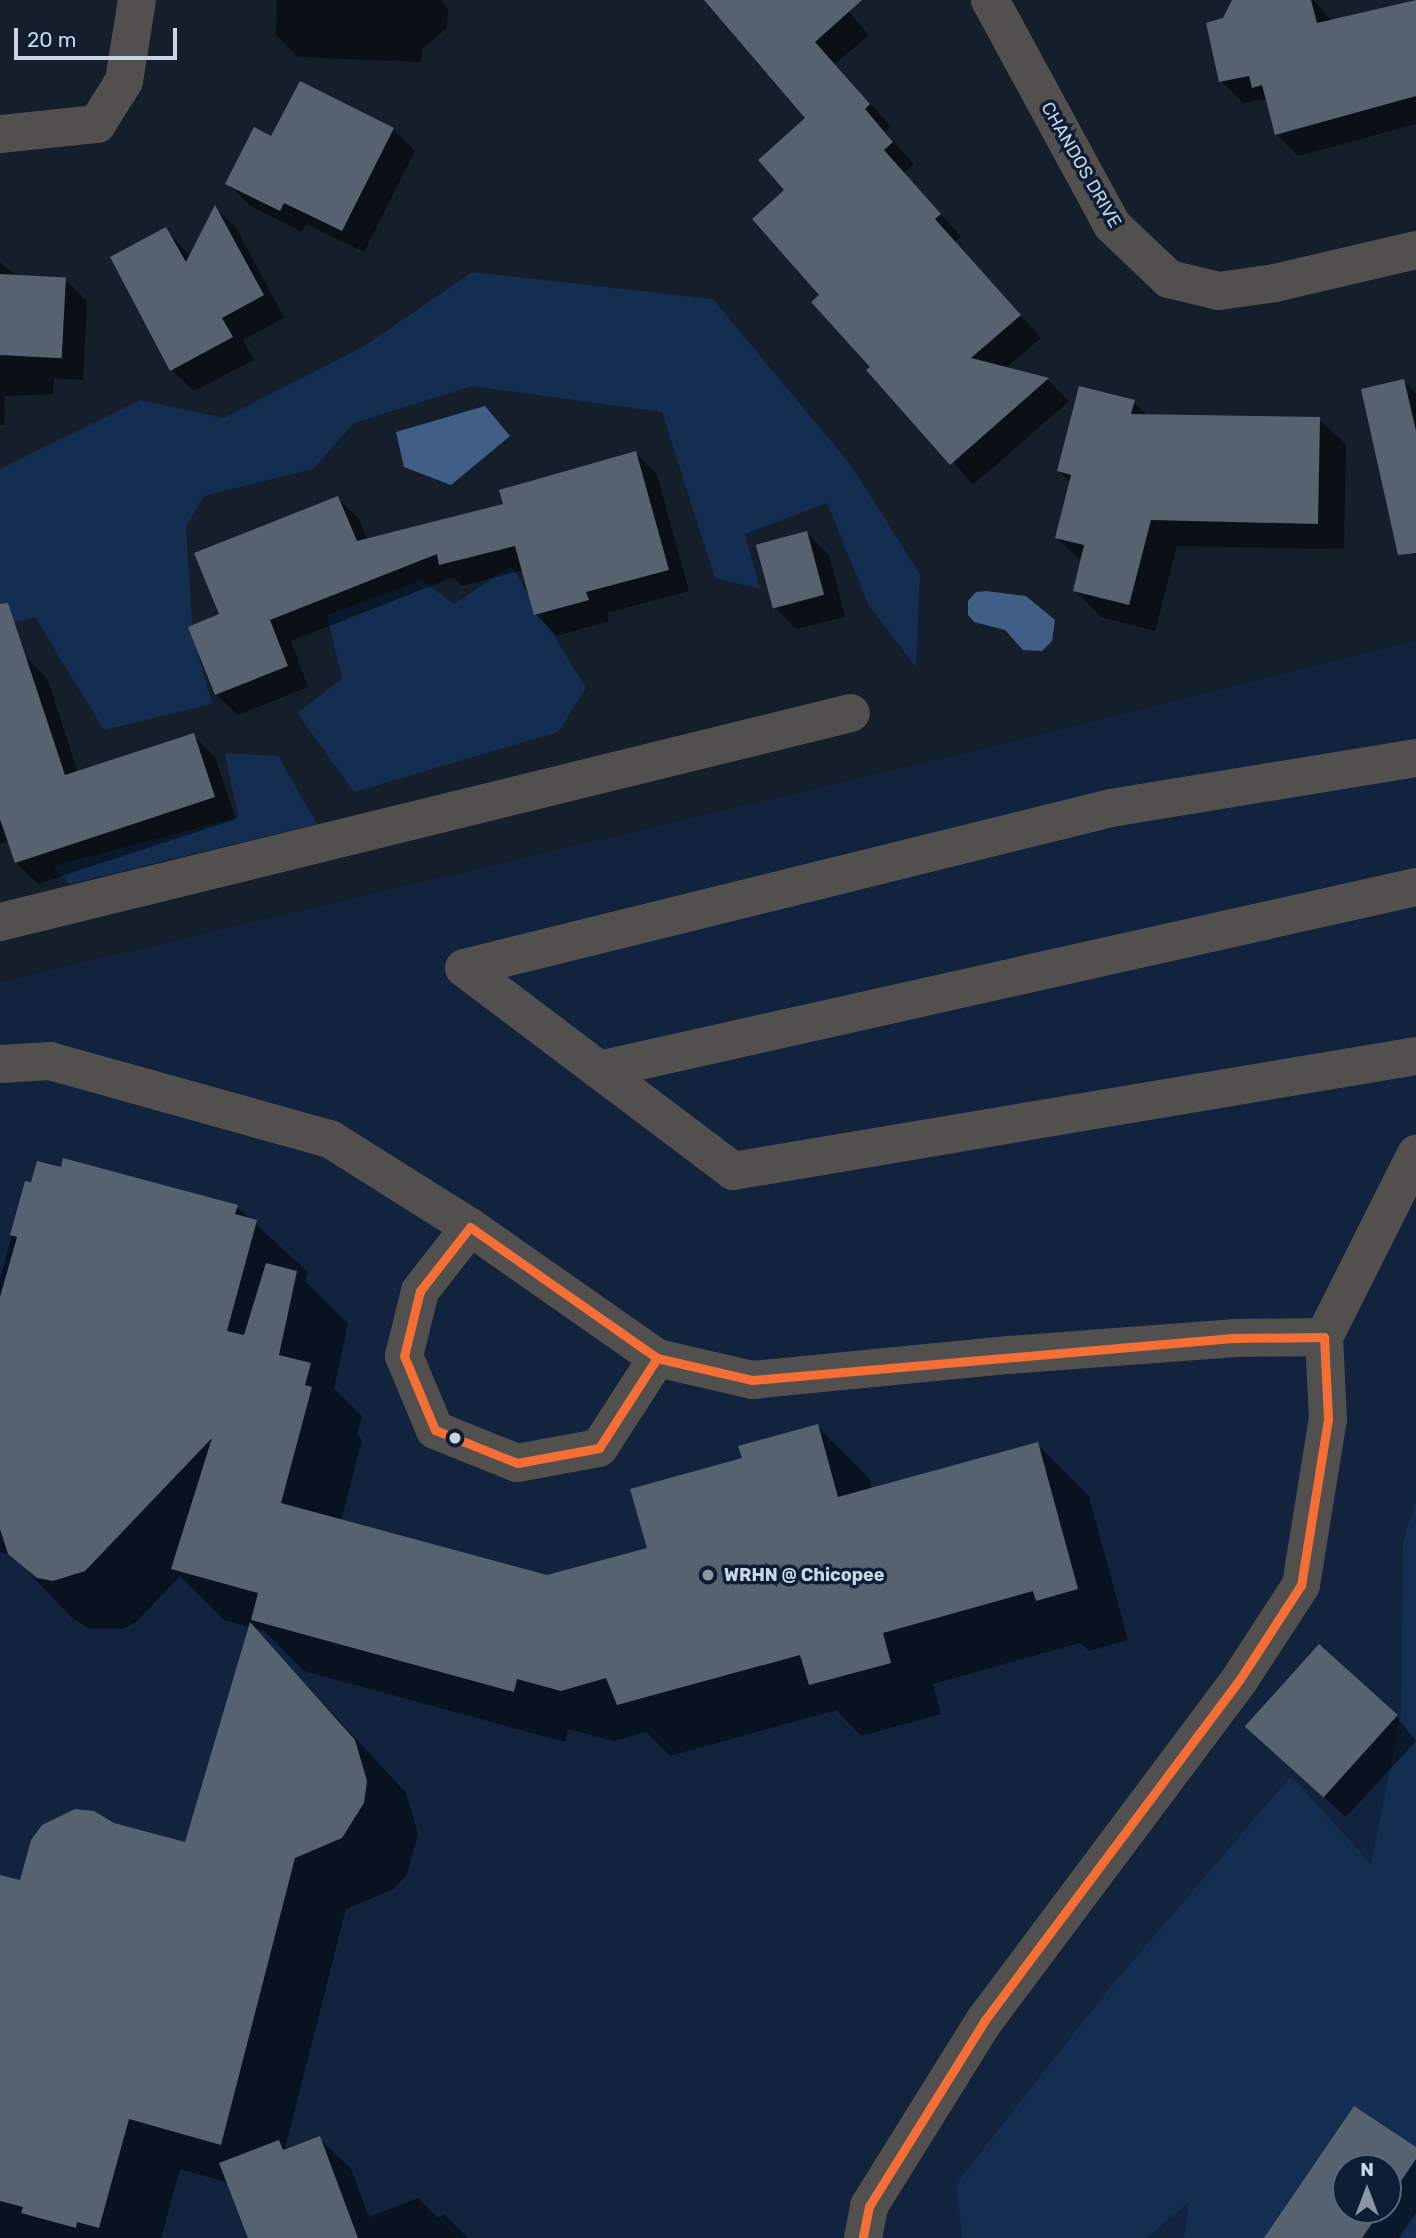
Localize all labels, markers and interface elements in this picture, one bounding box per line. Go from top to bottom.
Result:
scale bar [18,14,180,58]
text: 20 m [27,27,76,52]
street label: CHANDOS DRIVE [1036,98,1126,232]
unlabelled marker [448,1431,462,1445]
place label: WRHN @ Chicopee [724,1564,884,1586]
marker: WRHN @ Chicopee [698,1565,718,1585]
north arrow [1332,2154,1402,2224]
text: N [1360,2158,1374,2181]

